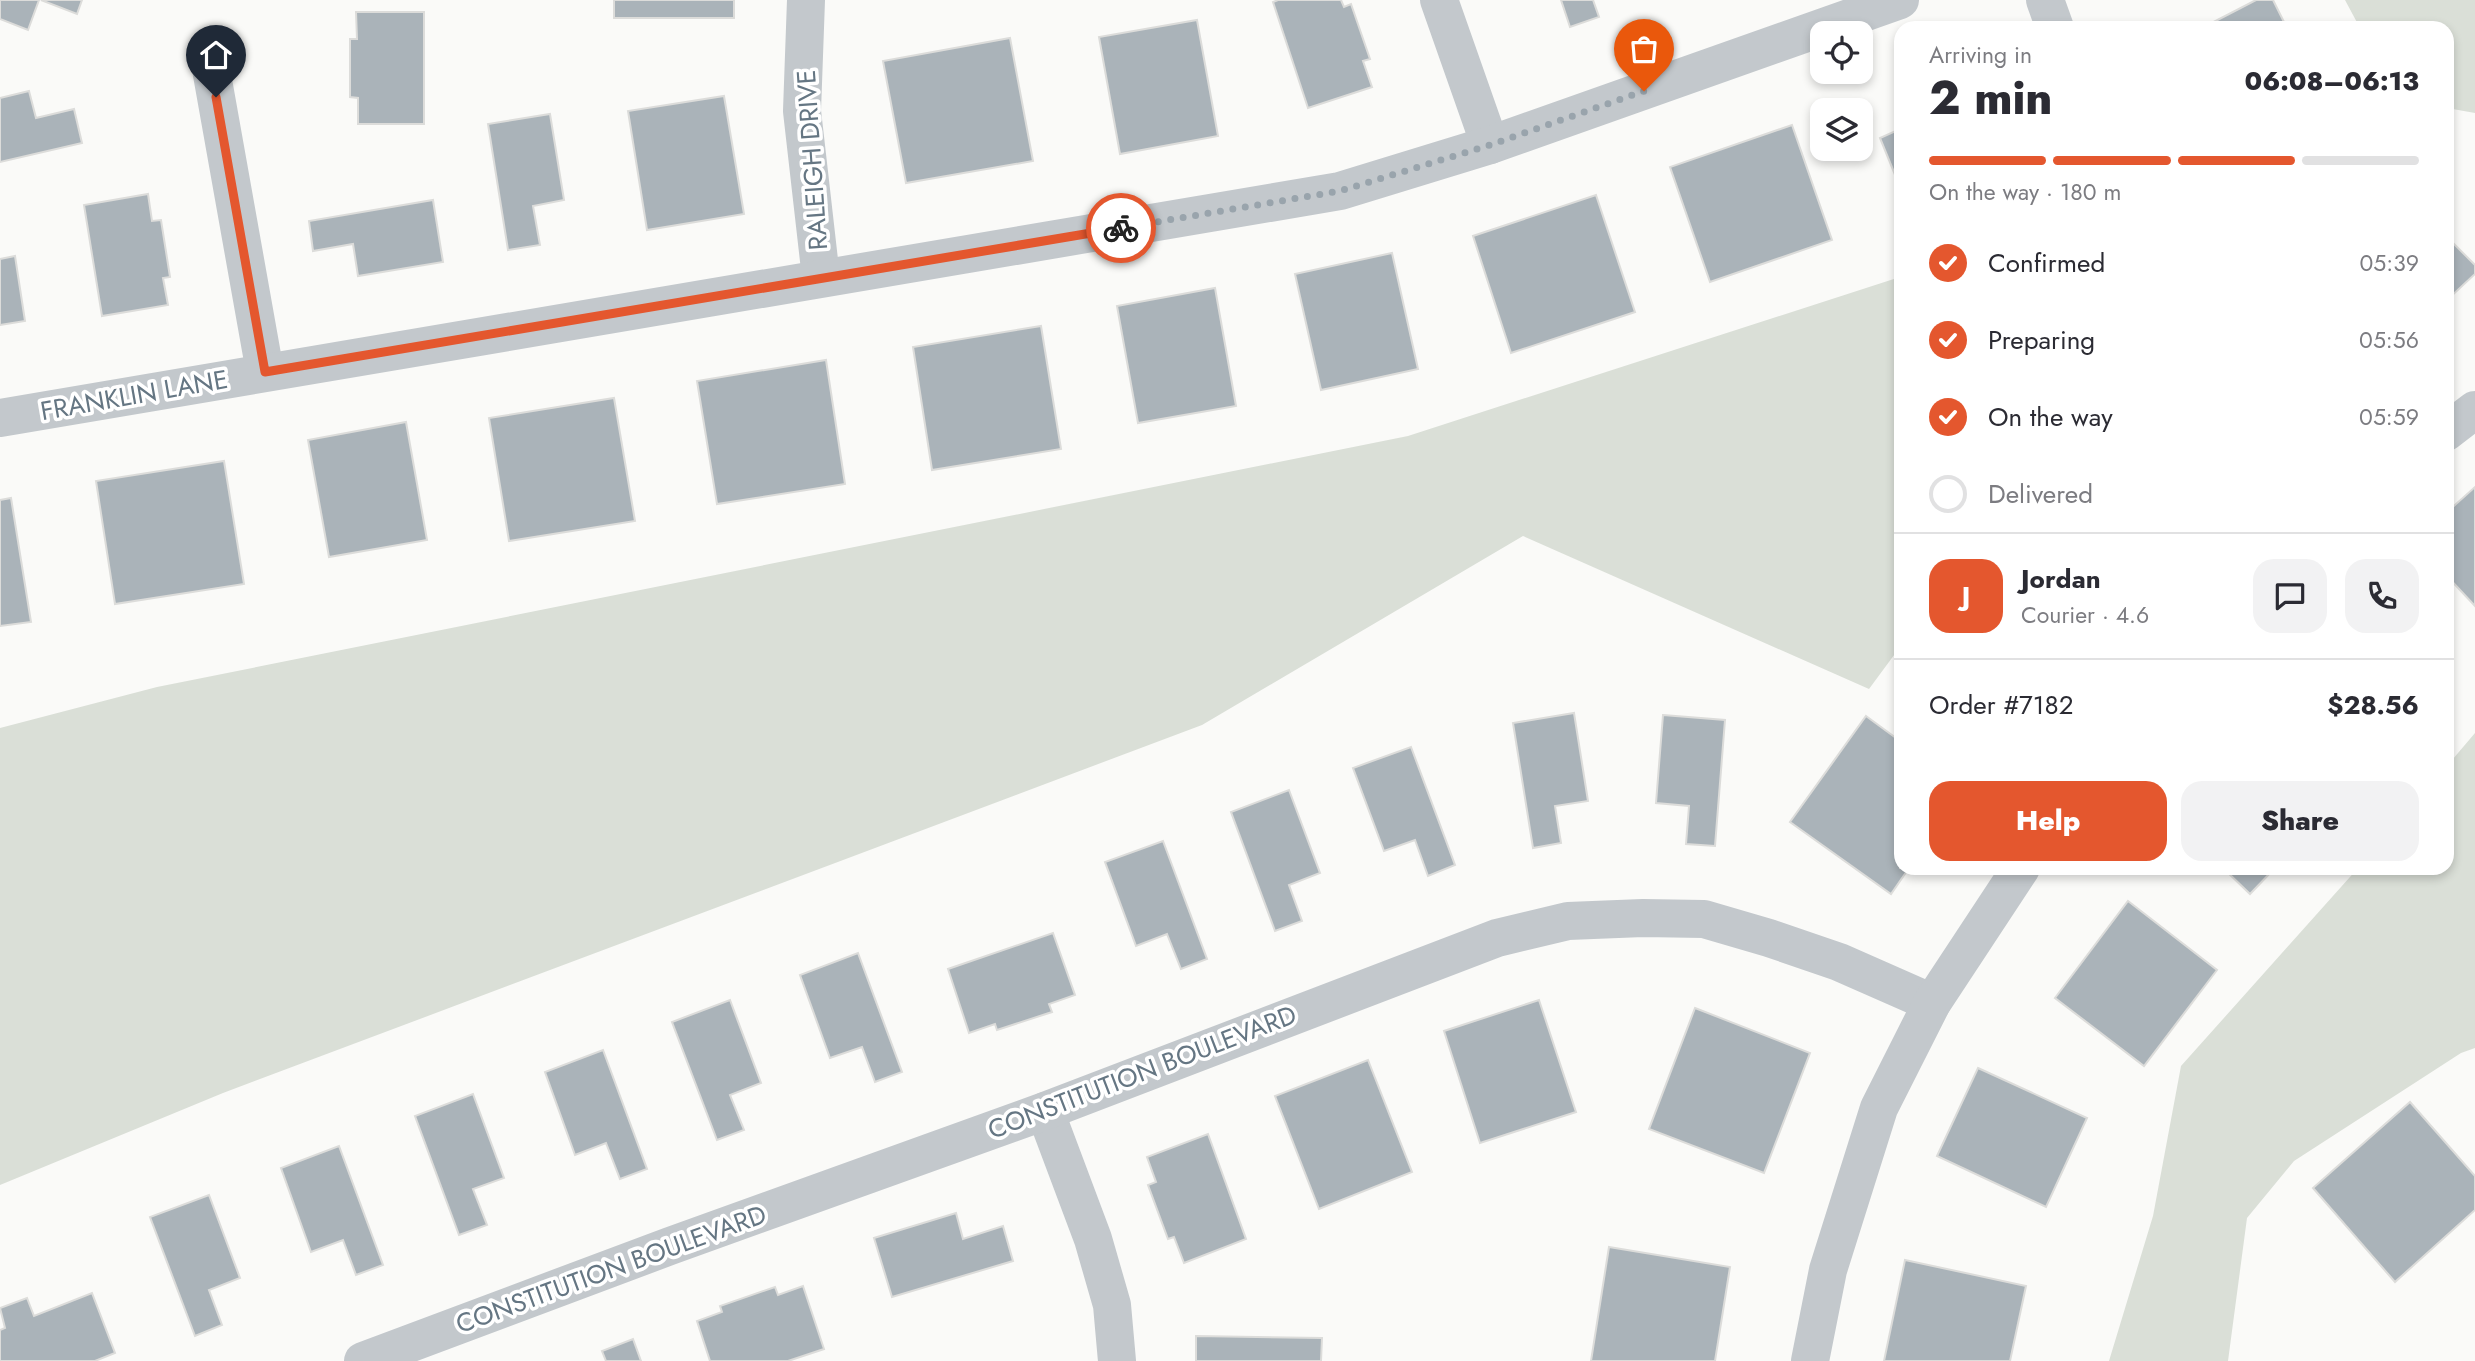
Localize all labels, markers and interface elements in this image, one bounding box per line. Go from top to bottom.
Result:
pin [1614,19,1674,91]
map controls [1810,21,1873,161]
button: locate [1810,21,1873,84]
pin [186,25,246,97]
icon: bag [1625,30,1663,68]
icon: home [197,36,235,74]
text: Arriving in [1929,38,2032,72]
text: 06:08–06:13 [2244,62,2419,100]
text: 2 min [1929,65,2053,131]
street label: RALEIGH DRIVE [787,69,837,251]
button: layers [1810,98,1873,161]
text: On the way · 180 m [1929,175,2121,209]
courier [1086,193,1156,263]
icon: bike [1102,209,1140,247]
icon: check [1929,244,1967,282]
text: Confirmed [1988,244,2105,282]
text: 05:39 [2360,246,2419,280]
icon: check [1929,321,1967,359]
text: Preparing [1988,321,2095,359]
text: 05:56 [2359,323,2419,357]
street label: FRANKLIN LANE [37,360,231,430]
icon: check [1929,398,1967,436]
text: On the way [1988,398,2113,436]
text: 05:59 [2359,400,2419,434]
text: Delivered [1988,475,2093,513]
button: chat [2253,559,2327,633]
button: phone [2345,559,2419,633]
text: Jordan [2021,560,2101,598]
text: J [1962,577,1970,615]
text: Courier · 4.6 [2021,598,2149,632]
text: Order #7182 [1929,686,2073,724]
text: $28.56 [2327,686,2419,724]
button: Help [1929,781,2167,861]
button: Share [2181,781,2419,861]
street label: CONSTITUTION BOULEVARD [982,996,1302,1148]
street label: CONSTITUTION BOULEVARD [450,1195,772,1343]

